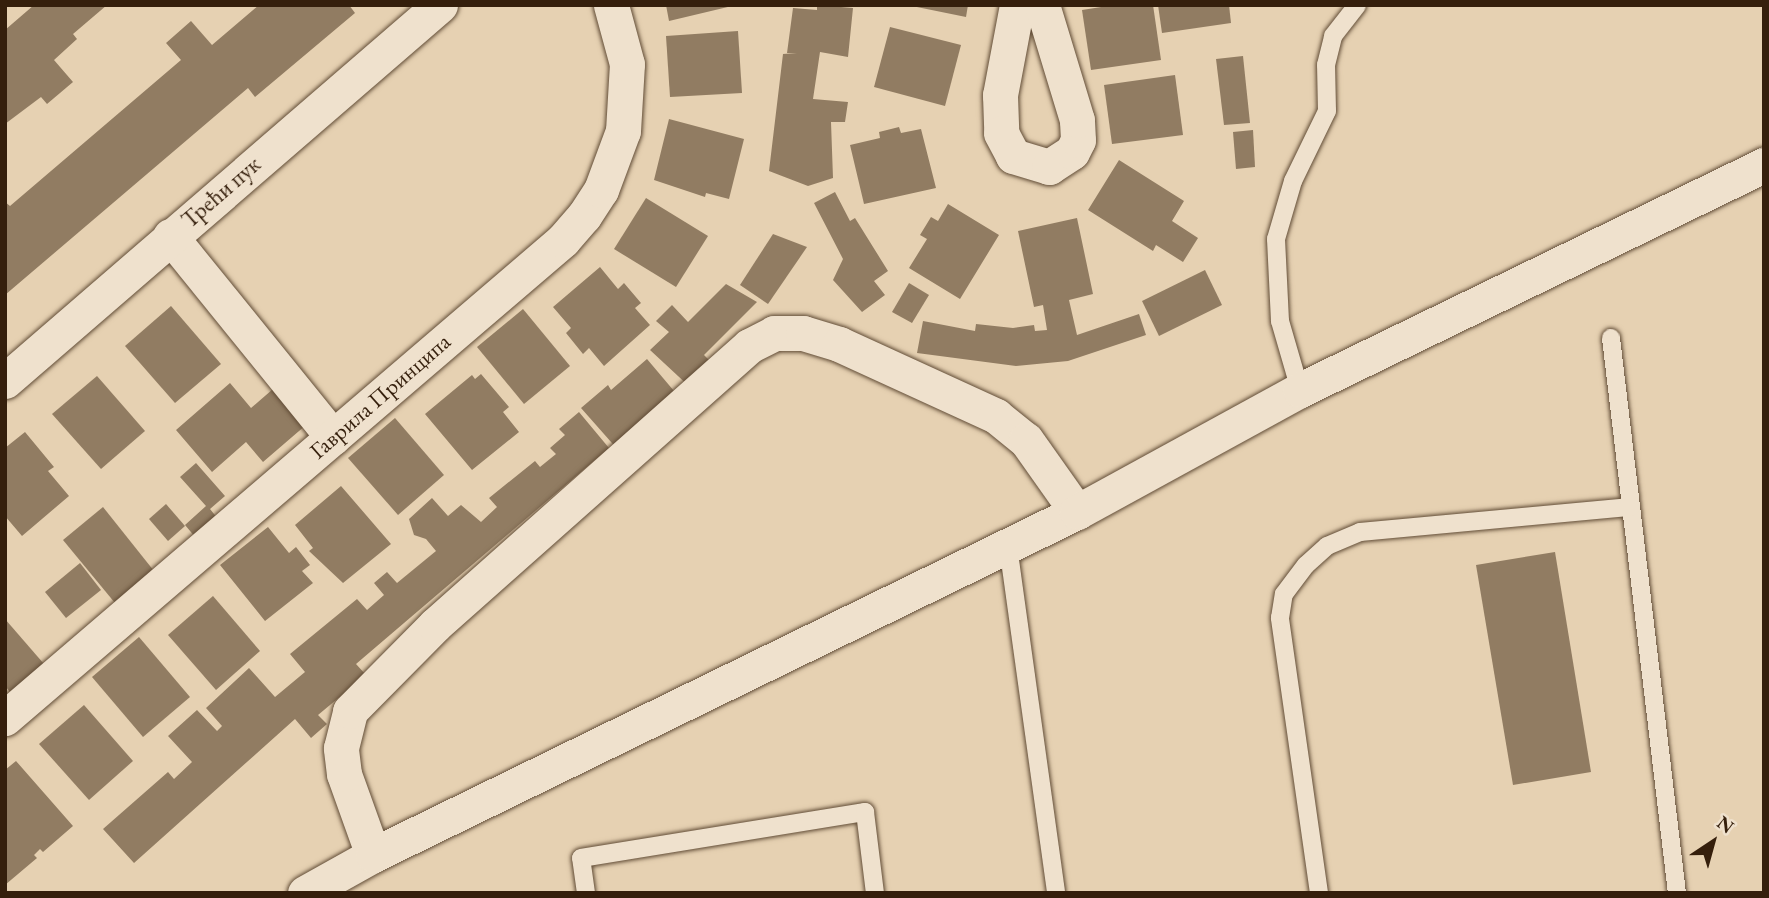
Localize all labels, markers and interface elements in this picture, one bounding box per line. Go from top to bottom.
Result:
street label: Трећи пук [176,150,266,234]
street label: Гаврила Принципа [304,328,456,464]
north arrow [1678,807,1748,877]
text: N [1712,810,1739,839]

